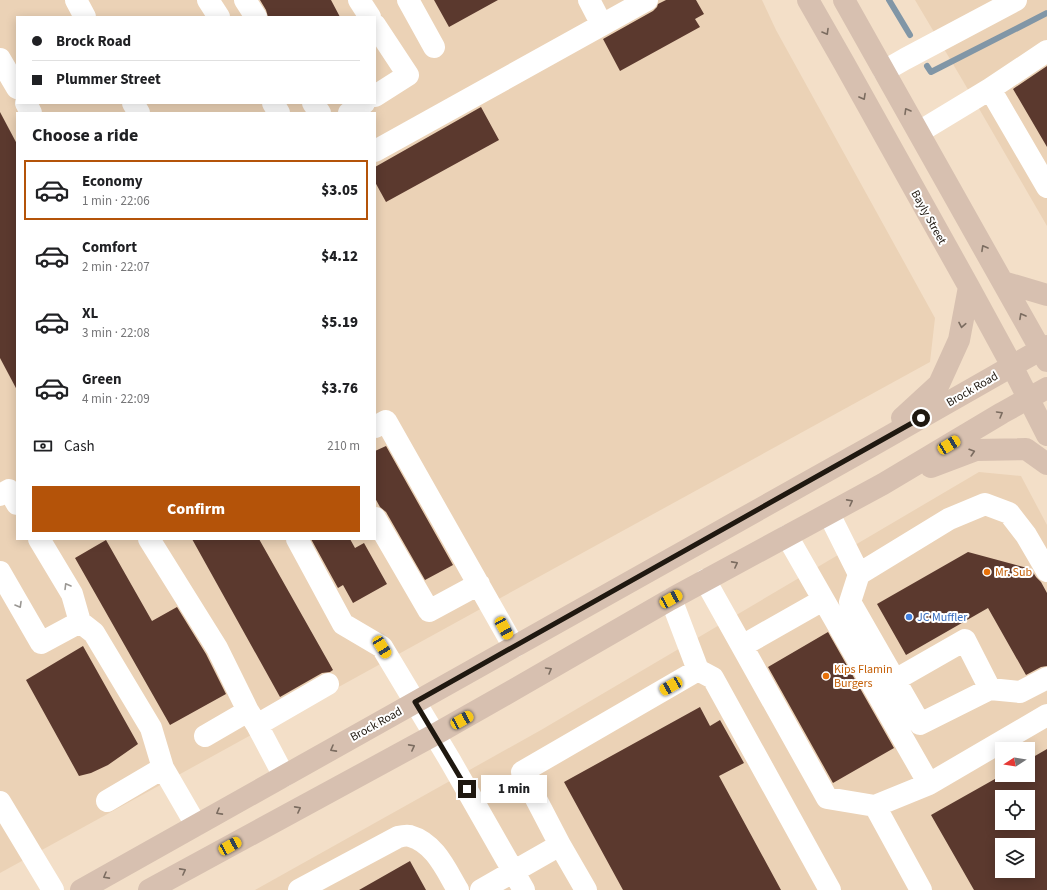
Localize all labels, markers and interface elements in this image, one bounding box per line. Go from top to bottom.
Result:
one-way arrow [822,27,829,35]
text: Brock Road [56,31,131,52]
text: Plummer Street [56,69,161,90]
one-way arrow [858,93,866,100]
one-way arrow [904,108,911,115]
text: Choose a ride [32,123,138,148]
text: Economy [82,171,143,192]
icon: car [34,172,70,208]
text: $3.05 [321,180,358,201]
street label: Bayly Street [907,187,951,248]
text: 1 min · 22:06 [82,192,150,210]
text: Comfort [82,237,137,258]
icon: car [34,238,70,274]
one-way arrow [982,245,989,252]
text: $4.12 [321,246,358,267]
text: 2 min · 22:07 [82,258,150,276]
text: XL [82,303,98,324]
icon: car [34,304,70,340]
text: $5.19 [321,312,358,333]
one-way arrow [1020,313,1027,320]
one-way arrow [958,322,966,329]
text: 3 min · 22:08 [82,324,150,342]
street label: Brock Road [943,368,1001,411]
text: Green [82,369,122,390]
icon: car [34,370,70,406]
text: $3.76 [321,378,358,399]
text: 4 min · 22:09 [82,390,150,408]
route start [912,409,930,427]
one-way arrow [996,412,1003,419]
car [936,434,962,456]
icon: cash [32,435,54,457]
text: Cash [64,436,95,457]
text: 210 m [327,437,360,455]
one-way arrow [968,448,975,457]
button: Confirm [32,486,360,532]
one-way arrow [845,500,853,507]
one-way arrow [731,561,738,569]
place label: Mr. Sub [995,564,1033,581]
marker: Mr. Sub [982,567,992,577]
one-way arrow [64,583,72,590]
car [658,588,684,610]
one-way arrow [15,601,22,609]
place label: JC Muffler [917,609,968,626]
marker: JC Muffler [904,612,914,622]
car [493,615,515,641]
car [371,634,393,660]
place label: Kips Flamin Burgers [834,661,892,692]
one-way arrow [545,667,552,674]
marker: Kips Flamin Burgers [821,671,831,681]
car [658,675,684,697]
street label: Brock Road [347,703,405,746]
car [449,709,475,731]
north arrow [995,742,1035,782]
map controls [995,742,1035,878]
one-way arrow [329,744,337,751]
one-way arrow [408,745,415,752]
callout: 1 min [481,775,547,803]
route end [458,780,476,798]
text: 1 min [498,780,530,798]
button: locate [995,790,1035,830]
one-way arrow [293,807,301,814]
one-way arrow [216,808,223,815]
car [217,835,243,857]
button: layers [995,838,1035,878]
one-way arrow [179,869,186,876]
one-way arrow [103,871,110,879]

